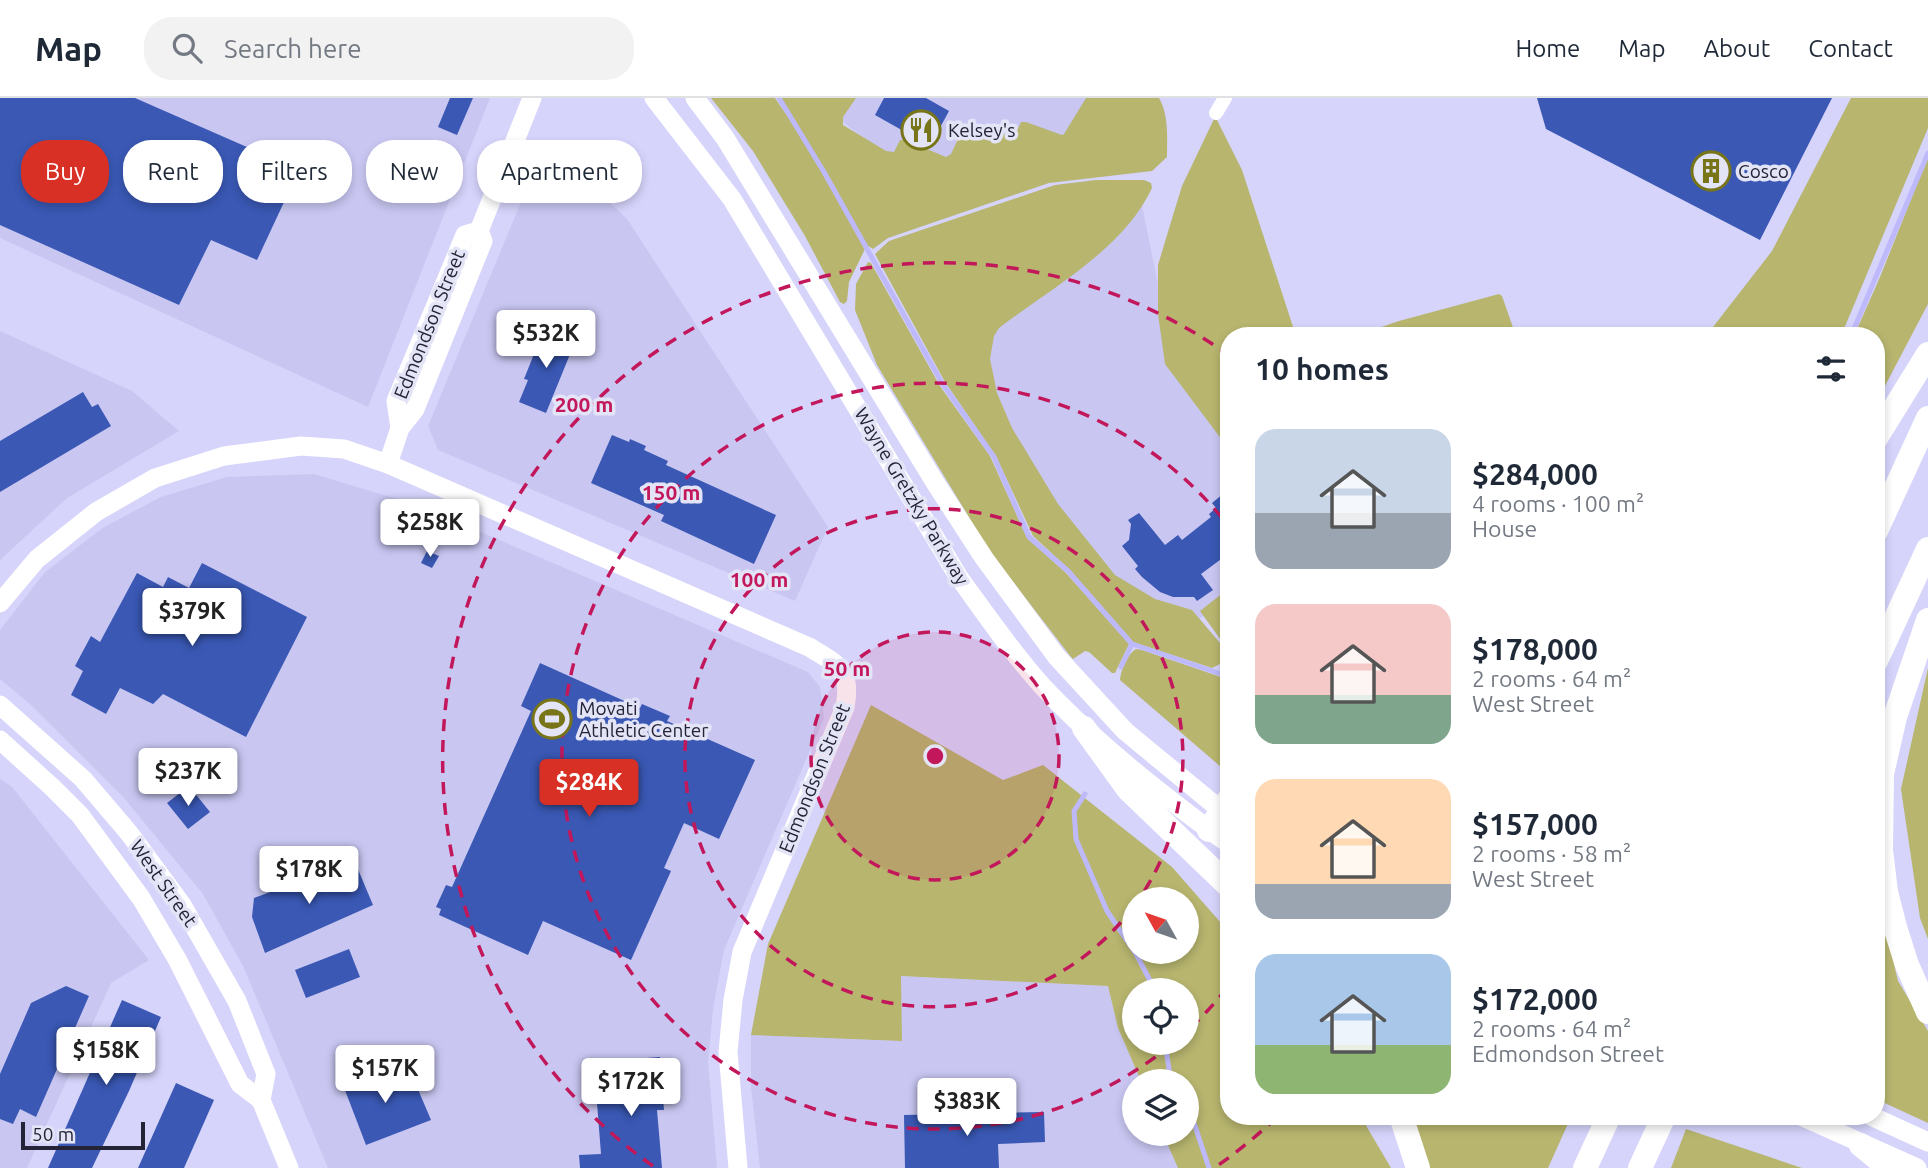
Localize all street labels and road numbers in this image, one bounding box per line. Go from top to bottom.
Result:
street label: Edmondson Street [389,246,469,402]
street label: Wayne Gretzky Parkway [850,403,974,589]
street label: Edmondson Street [774,700,854,856]
street label: West Street [126,835,202,931]

